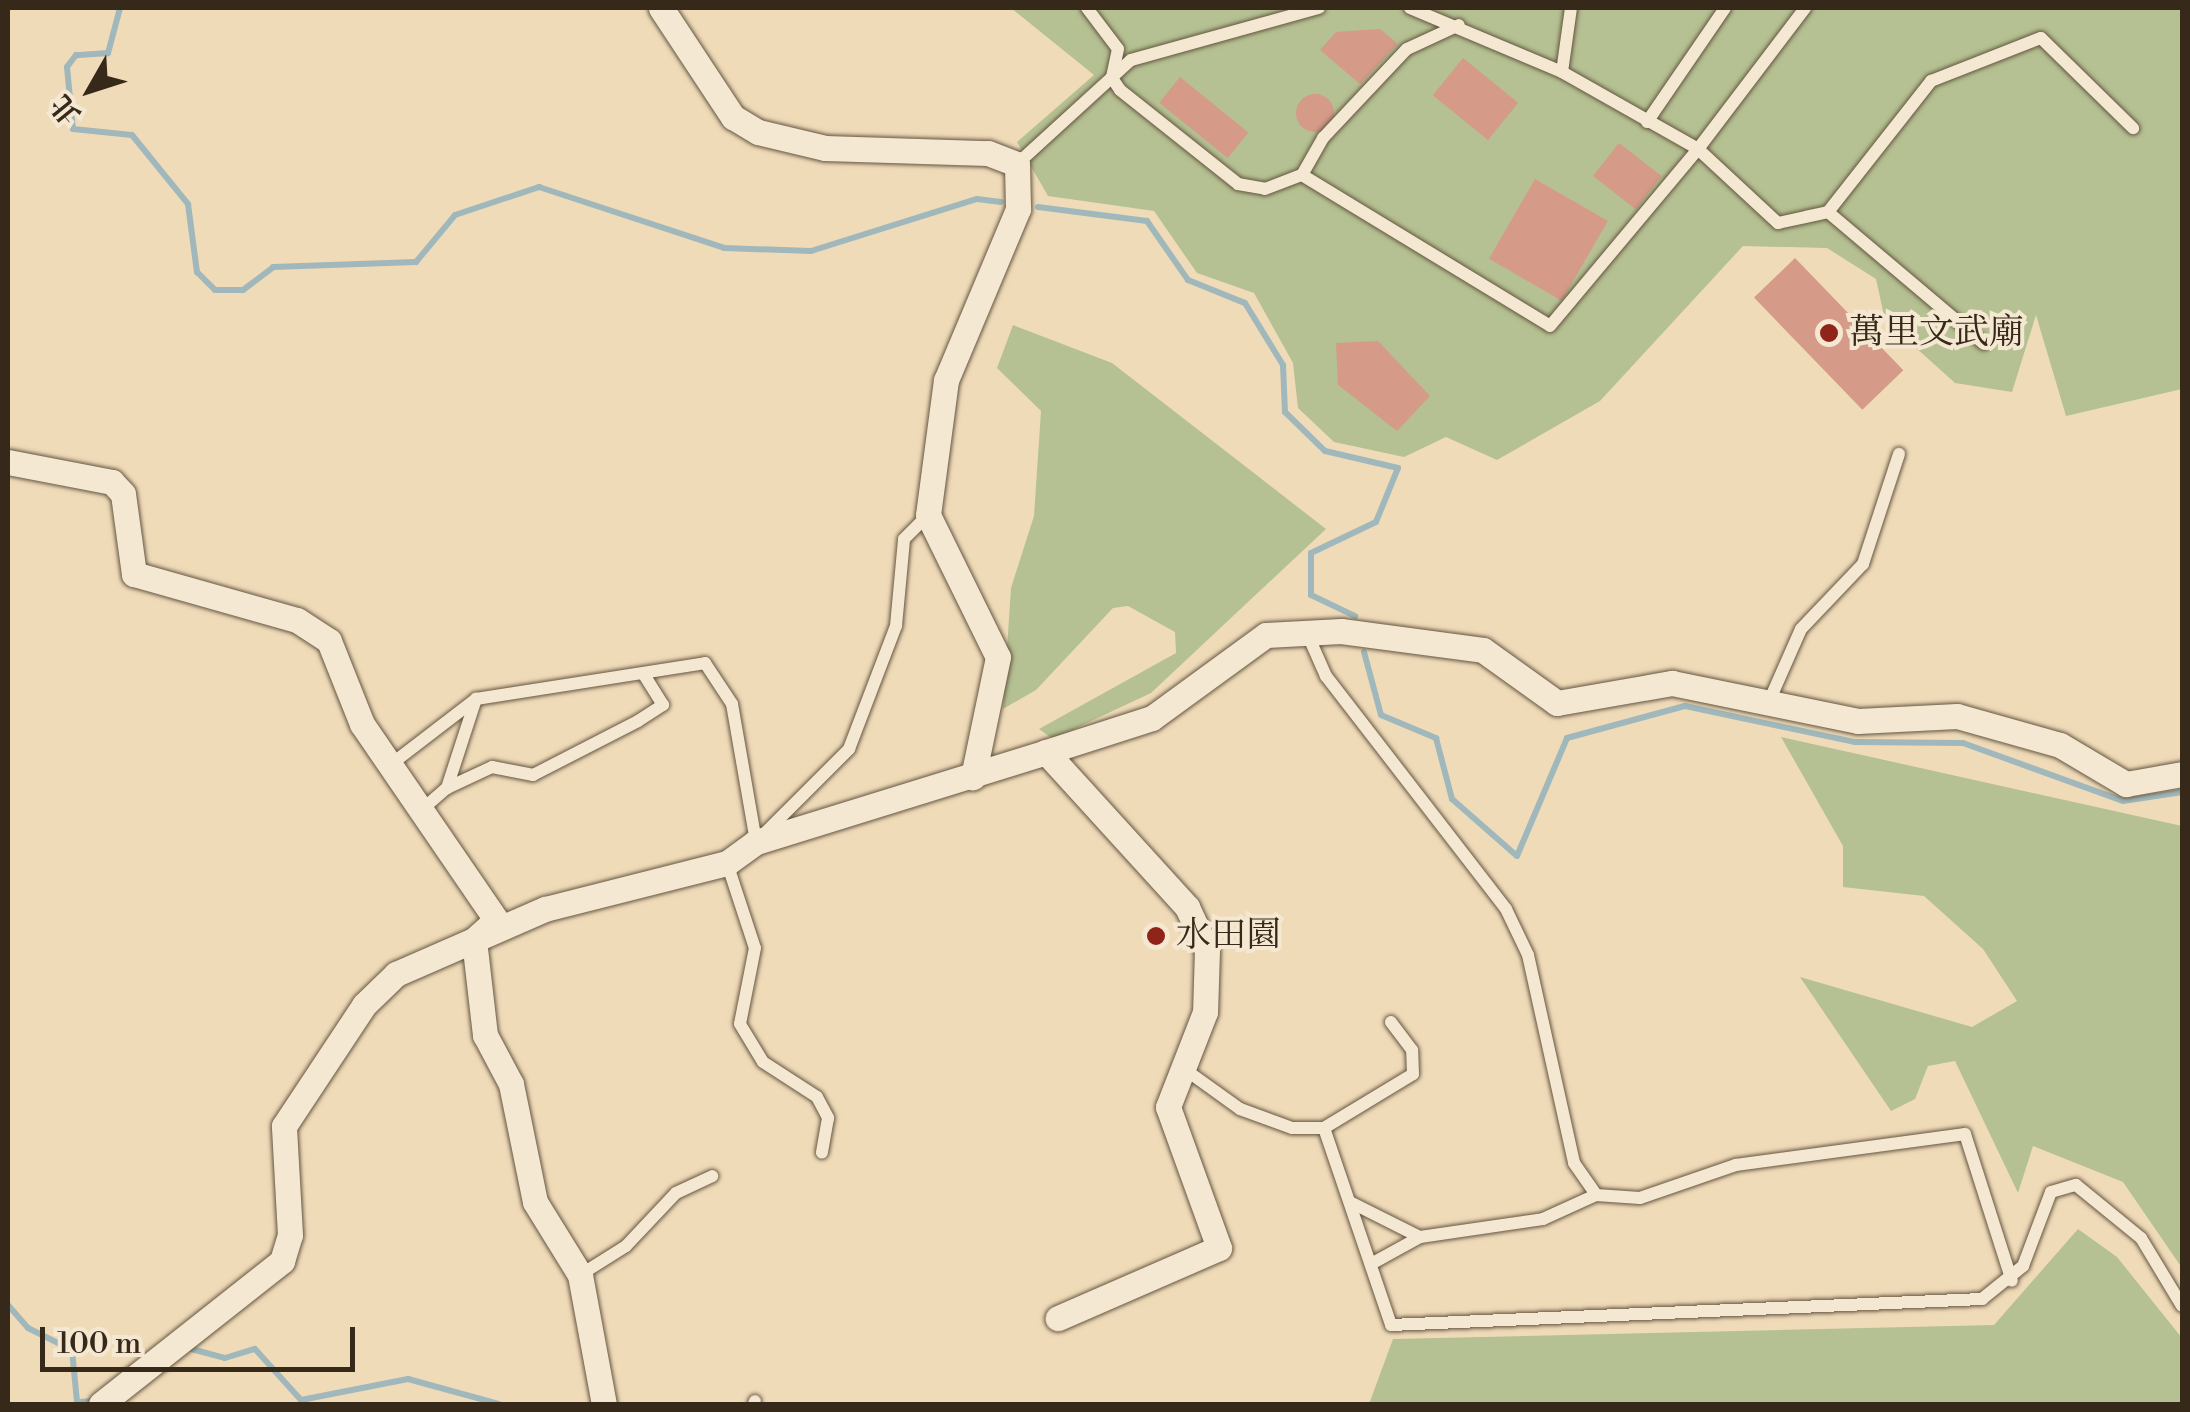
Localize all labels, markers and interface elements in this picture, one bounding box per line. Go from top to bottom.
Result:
north arrow [40,40,140,140]
text: 北 [44,87,89,131]
place label: 萬里文武廟 [1849,312,2024,354]
marker: 萬里文武廟 [1818,322,1840,344]
place label: 水田園 [1176,915,1281,957]
marker: 水田園 [1145,925,1167,947]
scale bar [45,1307,360,1369]
text: 100 m [57,1325,141,1363]

